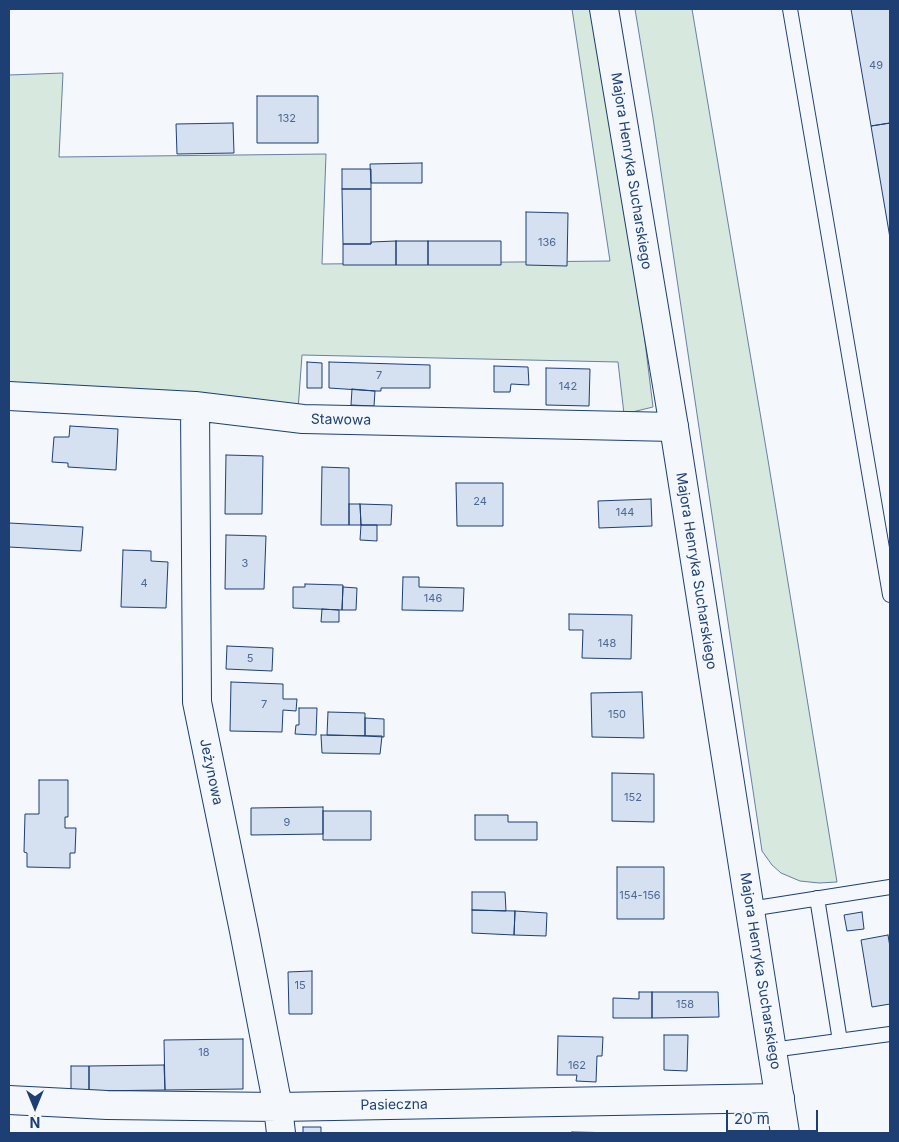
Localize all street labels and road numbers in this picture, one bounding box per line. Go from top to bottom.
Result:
street label: Majora Henryka Sucharskiego [607,71,655,271]
street label: Stawowa [311,411,371,429]
street label: Majora Henryka Sucharskiego [672,471,720,671]
street label: Jeżynowa [196,737,226,807]
street label: Majora Henryka Sucharskiego [736,871,784,1071]
street label: Pasieczna [360,1096,428,1114]

